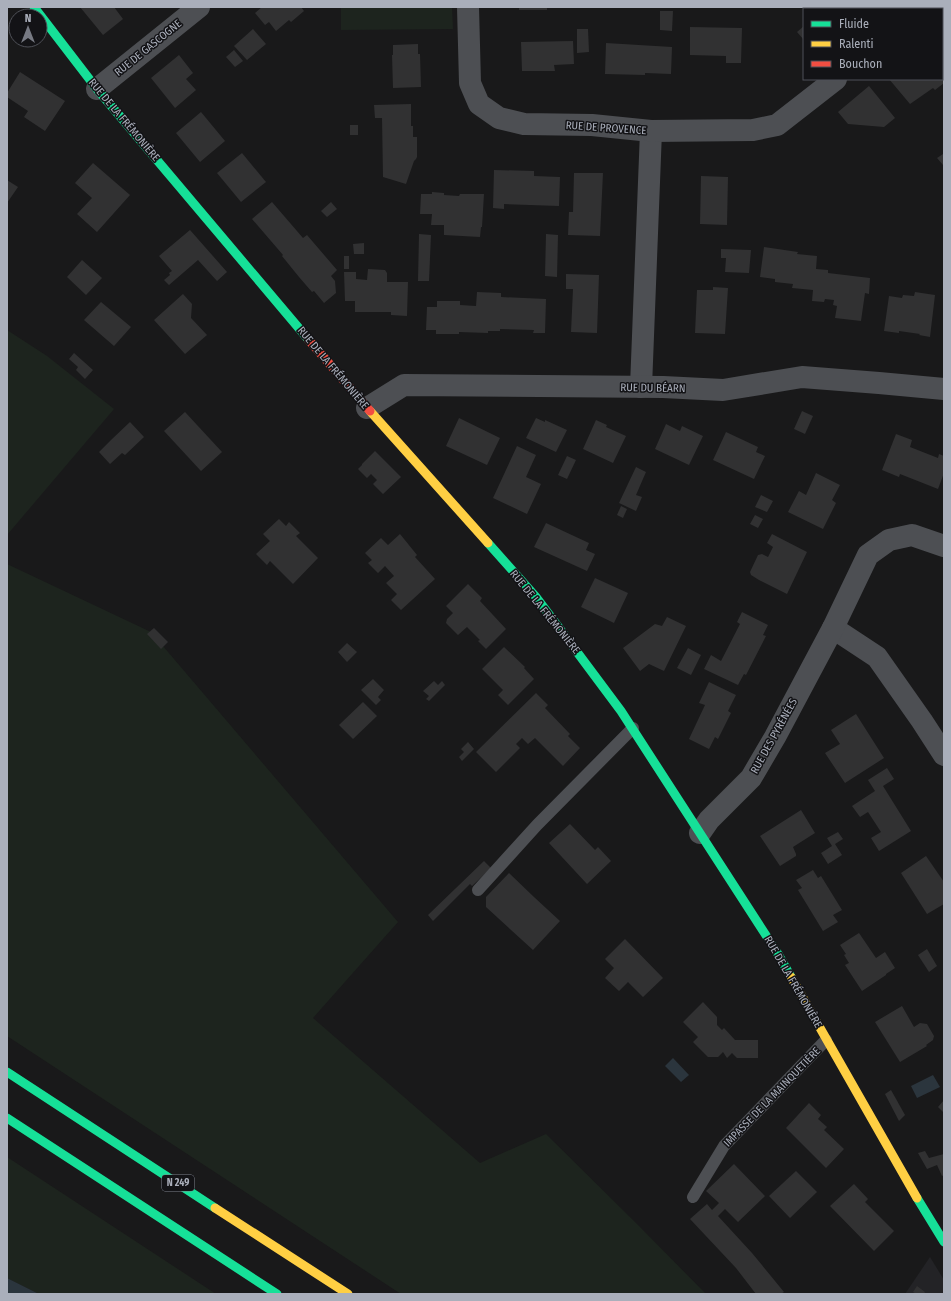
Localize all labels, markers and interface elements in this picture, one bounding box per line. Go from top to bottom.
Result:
north arrow [8,8,48,48]
legend [803,8,943,80]
text: N [25,12,31,25]
street label: RUE DE GASCOGNE [112,17,184,79]
text: Fluide [839,17,869,31]
text: Ralenti [839,37,874,51]
text: Bouchon [839,57,882,71]
street label: RUE DE LA FRÉMONIÈRE [86,75,163,164]
street label: RUE DE PROVENCE [565,119,647,137]
street label: RUE DE LA FRÉMONIÈRE [295,323,372,412]
street label: RUE DU BÉARN [620,380,686,395]
street label: RUE DE LA FRÉMONIÈRE [507,567,584,656]
street label: RUE DES PYRÉNÉES [747,695,800,776]
street label: RUE DE LA FRÉMONIÈRE [761,933,825,1030]
street label: IMPASSE DE LA MAINQUETIÈRE [720,1044,823,1150]
road number: N 249 [162,1175,194,1191]

